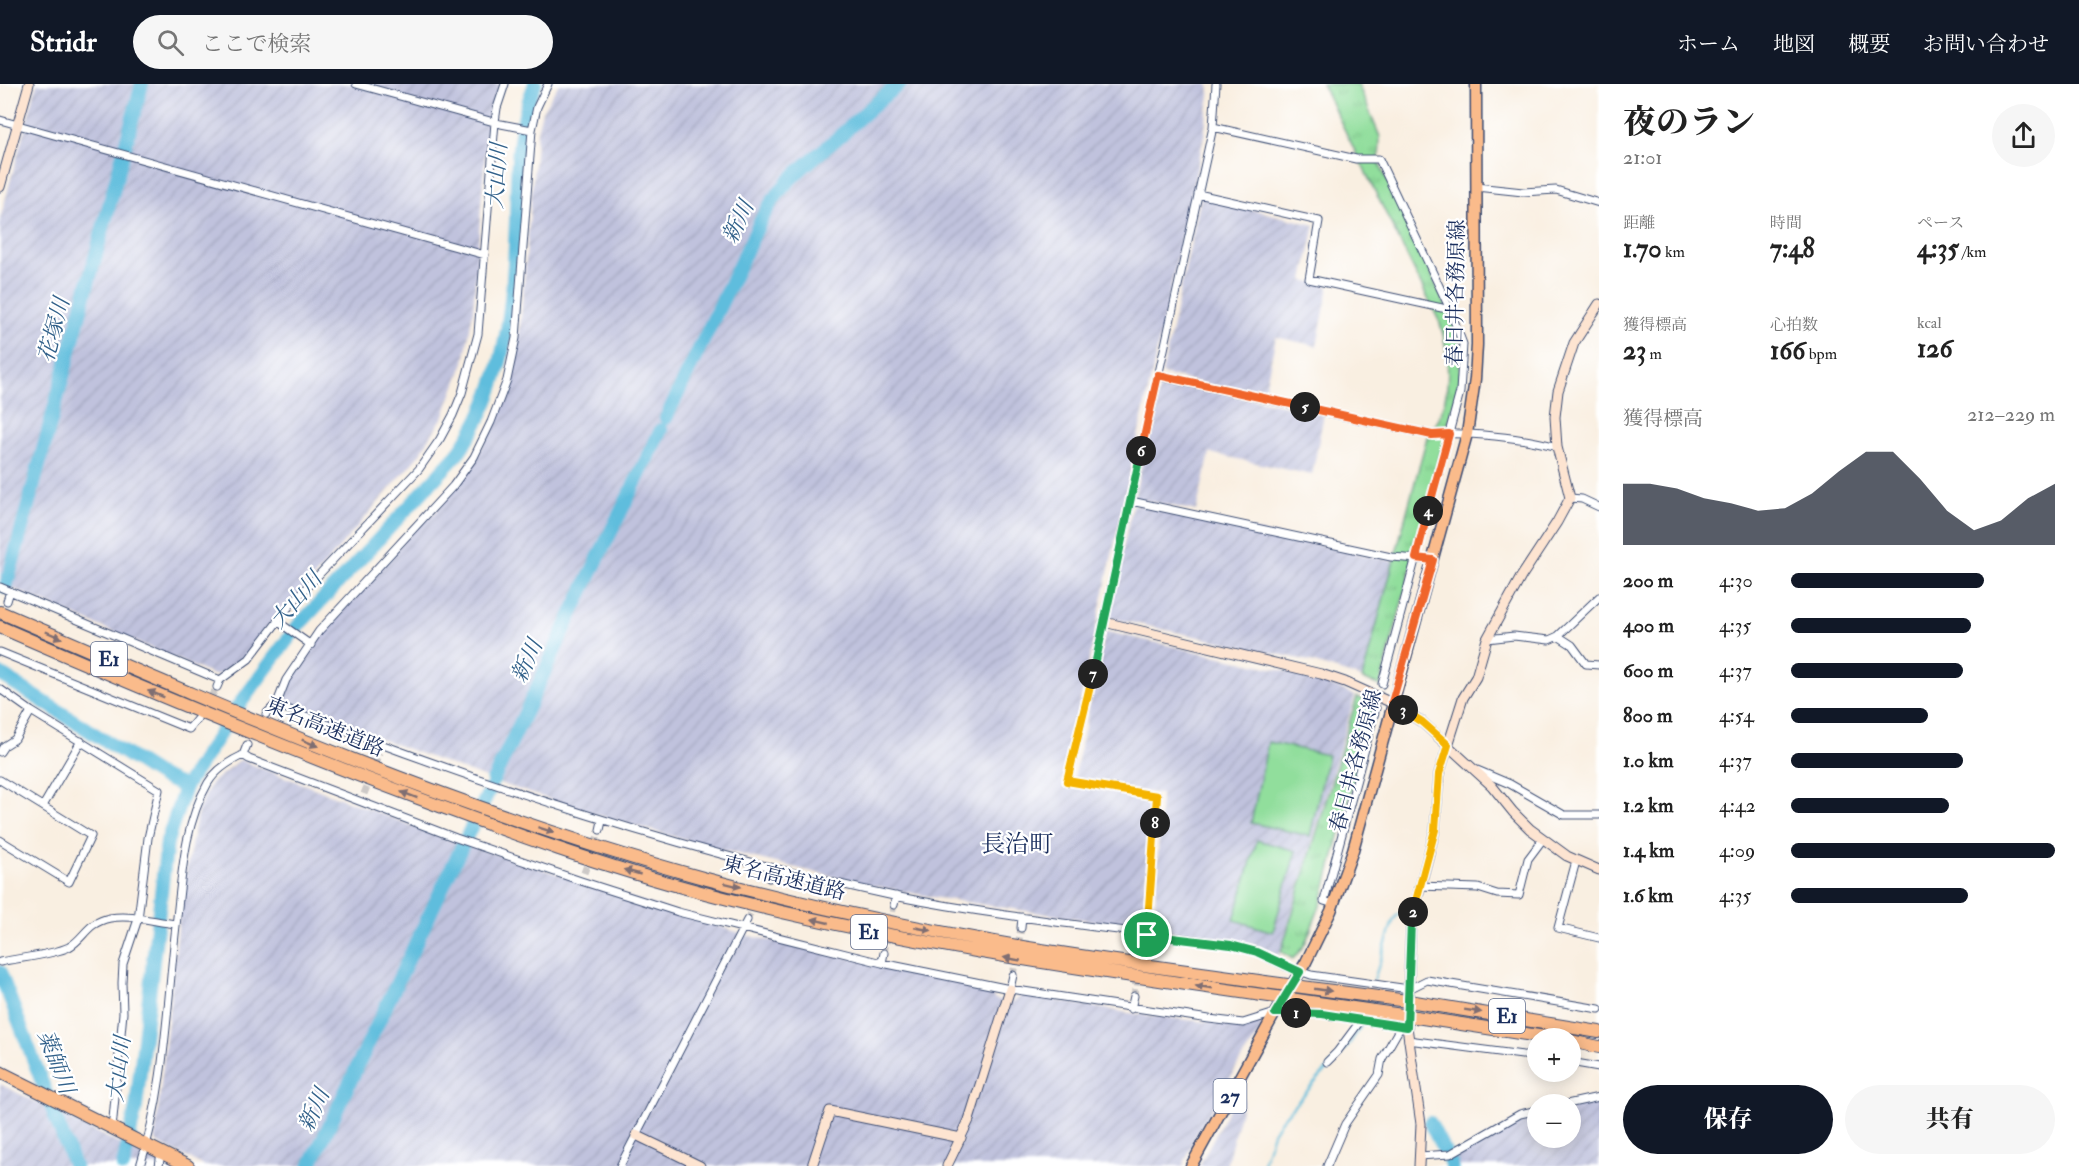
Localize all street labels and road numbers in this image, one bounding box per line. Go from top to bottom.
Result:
street label: 春日井各務原線 [1441,219,1471,367]
road number: E1 [91,642,127,676]
street label: 春日井各務原線 [1324,687,1388,835]
street label: 東名高速道路 [262,691,388,763]
street label: 東名高速道路 [720,850,848,906]
road number: E1 [851,915,887,949]
road number: E1 [1489,999,1525,1033]
road number: 27 [1214,1079,1246,1113]

